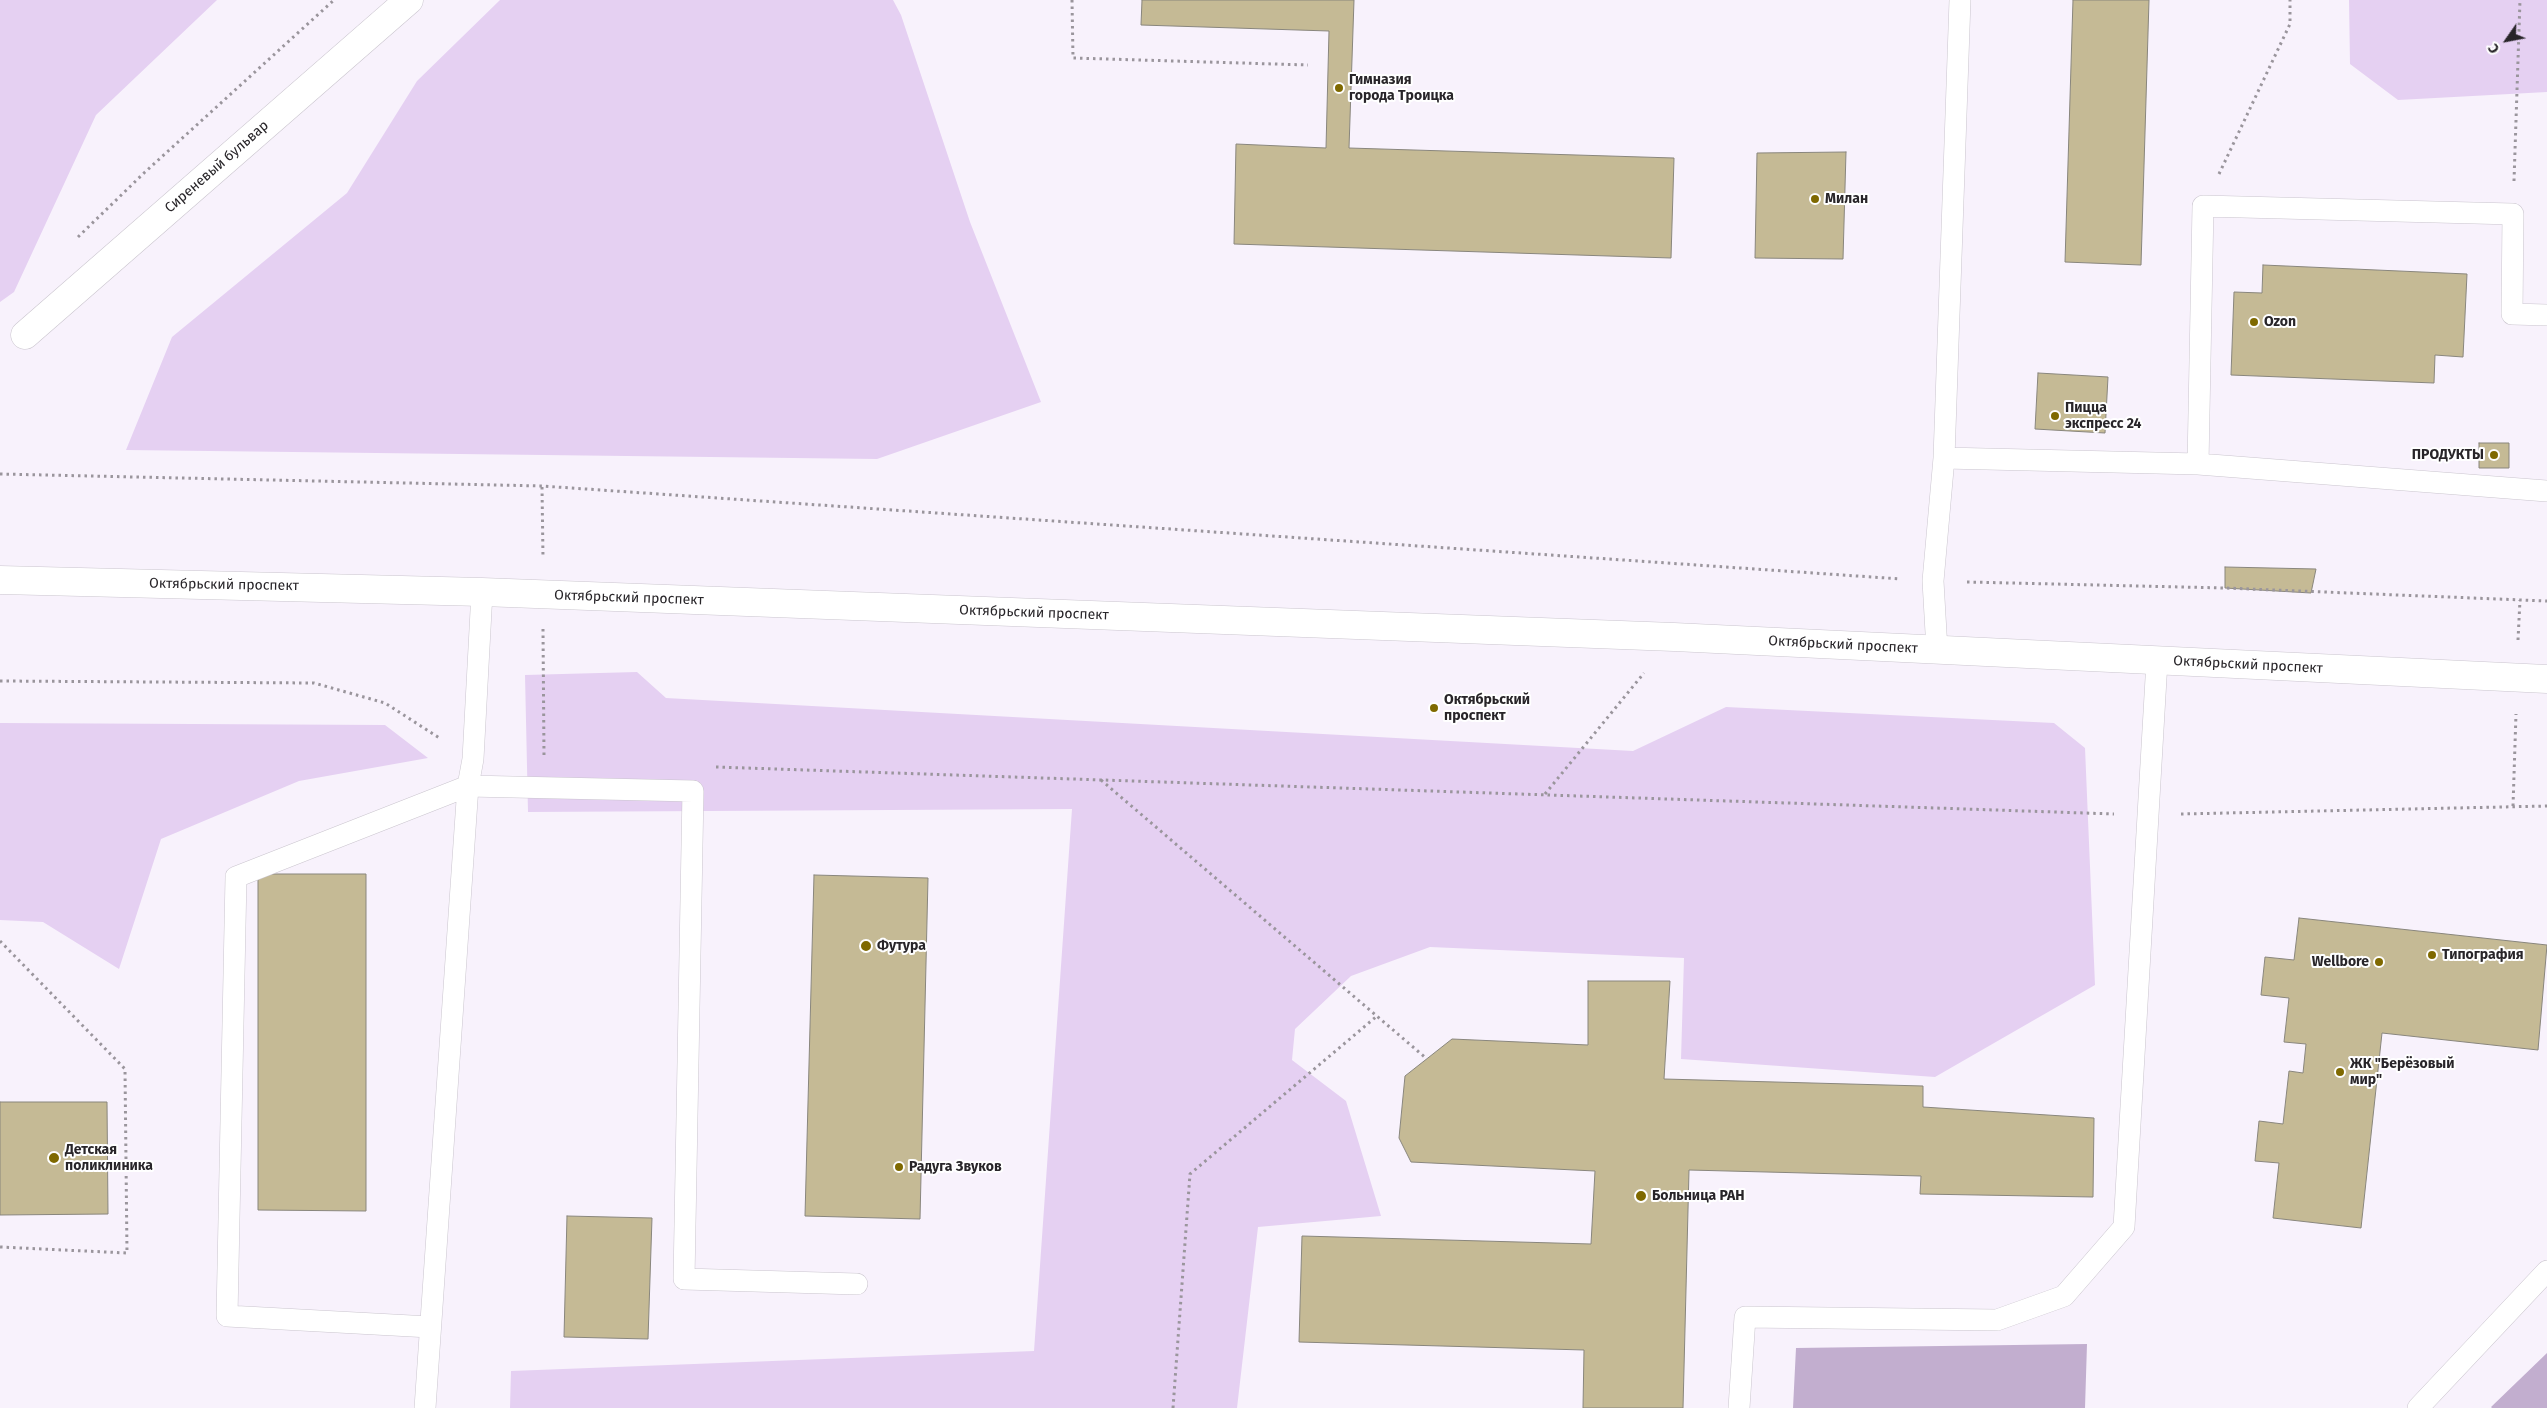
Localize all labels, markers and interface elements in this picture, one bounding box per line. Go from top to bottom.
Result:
north arrow [2482,15,2532,65]
text: С [2485,40,2503,56]
place label: Гимназия города Троицка [1349,72,1454,104]
marker: Гимназия города Троицка [1333,82,1345,94]
street label: Сиреневый бульвар [162,117,272,217]
place label: Милан [1825,191,1868,207]
marker: Милан [1809,193,1821,205]
place label: Ozon [2264,314,2296,330]
marker: Ozon [2248,316,2260,328]
place label: Пицца экспресс 24 [2065,400,2141,432]
marker: Пицца экспресс 24 [2049,410,2061,422]
place label: ПРОДУКТЫ [2412,447,2484,463]
marker: ПРОДУКТЫ [2488,449,2500,461]
street label: Октябрьский проспект [149,575,299,595]
street label: Октябрьский проспект [554,587,704,609]
street label: Октябрьский проспект [959,602,1109,624]
street label: Октябрьский проспект [1768,633,1918,657]
street label: Октябрьский проспект [2173,653,2323,677]
place label: Октябрьский проспект [1444,692,1530,724]
marker: Октябрьский проспект [1428,702,1440,714]
place label: Футура [877,938,926,954]
marker: Футура [859,939,873,953]
place label: Типография [2442,947,2524,963]
marker: Типография [2426,949,2438,961]
place label: Wellbore [2312,954,2369,970]
marker: Wellbore [2373,956,2385,968]
place label: ЖК "Берёзовый мир" [2350,1056,2454,1088]
marker: ЖК "Берёзовый мир" [2334,1066,2346,1078]
place label: Детская поликлиника [65,1142,153,1174]
marker: Детская поликлиника [47,1151,61,1165]
place label: Радуга Звуков [909,1159,1002,1175]
marker: Радуга Звуков [893,1161,905,1173]
place label: Больница РАН [1652,1188,1745,1204]
marker: Больница РАН [1634,1189,1648,1203]

